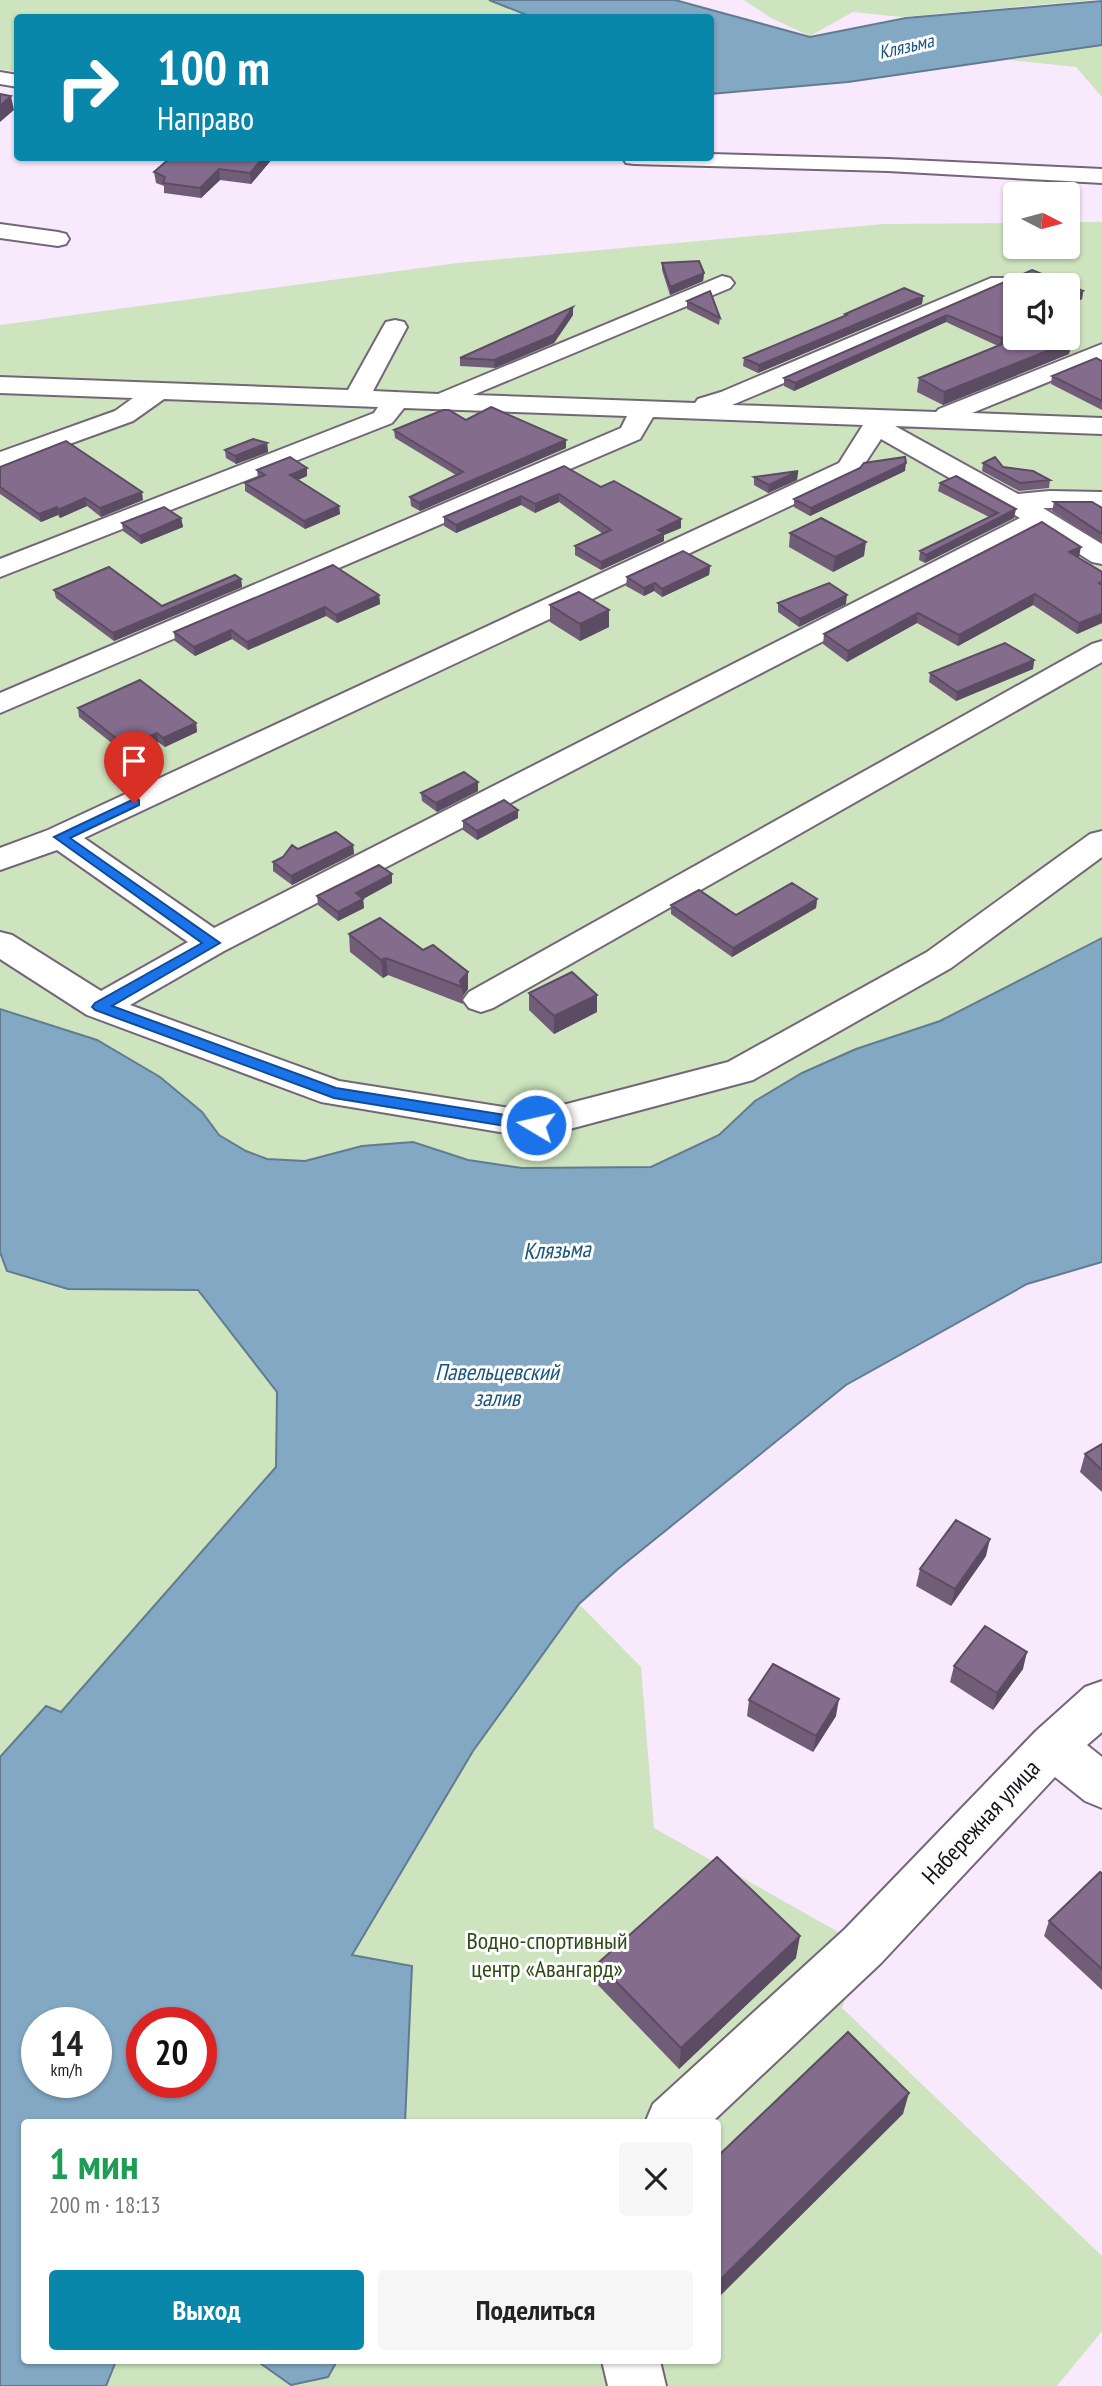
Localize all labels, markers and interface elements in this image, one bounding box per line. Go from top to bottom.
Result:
water label: Клязьма [876,28,937,64]
text: 100 m [157,35,270,99]
icon: right [42,42,133,133]
text: Направо [157,97,254,139]
north arrow [1003,182,1080,259]
map controls [1003,182,1080,350]
button: sound [1003,273,1080,350]
pin [104,731,164,803]
icon: arrive [115,742,153,780]
position arrow [499,1088,573,1162]
water label: Клязьма [523,1234,593,1265]
water label: Павельцевский залив [435,1357,562,1412]
street label: Набережная улица [915,1753,1046,1891]
park label: Водно-спортивный центр «Авангард» [466,1925,628,1984]
speed limit sign: 20 [126,2007,217,2098]
text: 14 [50,2020,83,2066]
text: km/h [51,2058,82,2081]
text: 1 мин [49,2136,139,2191]
button: close [619,2142,693,2216]
text: 200 m · 18:13 [49,2190,161,2219]
button: Выход [49,2270,364,2350]
button: Поделиться [378,2270,693,2350]

